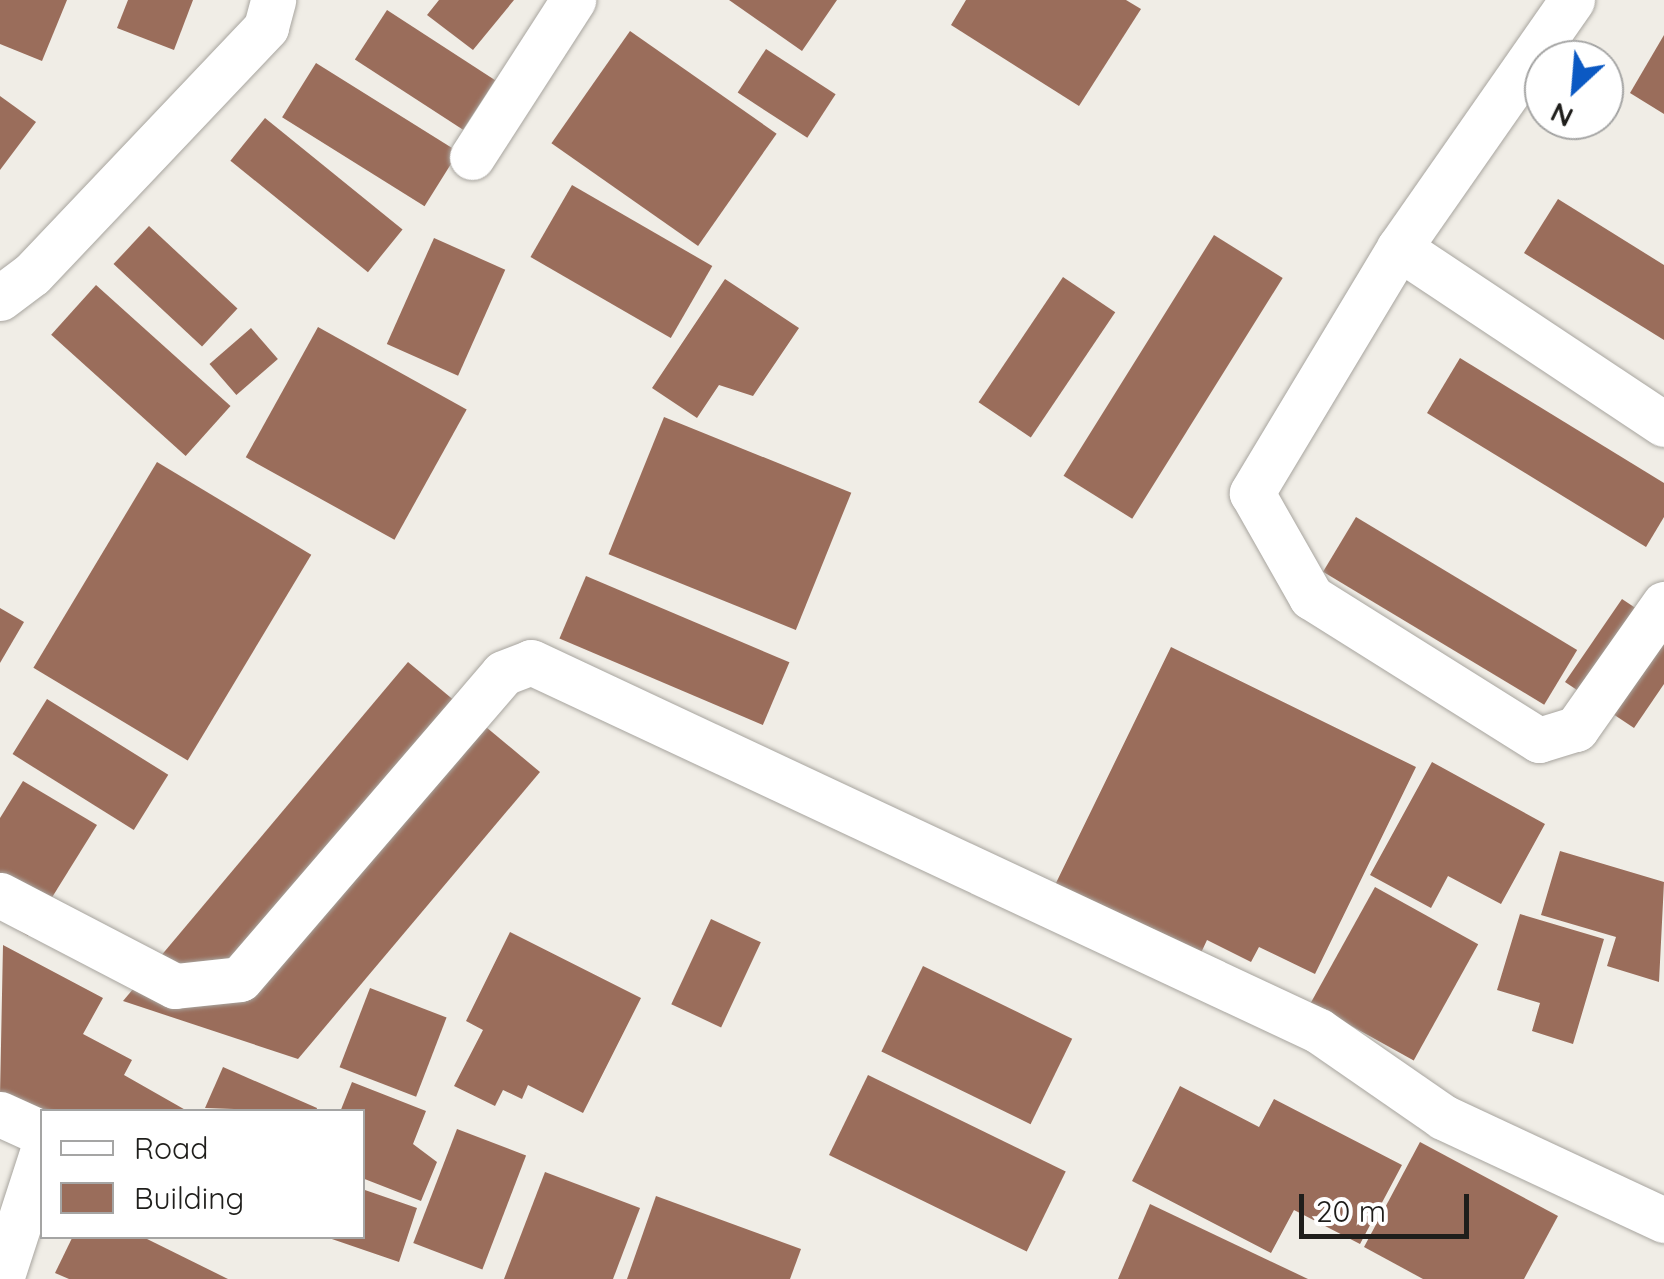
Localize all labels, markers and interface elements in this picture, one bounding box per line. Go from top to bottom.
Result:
north arrow [1524,40,1624,140]
text: N [1545,95,1578,136]
legend [40,1109,365,1239]
text: Road [134,1129,208,1167]
scale bar [1304,1174,1474,1236]
text: Building [134,1179,244,1217]
text: 20 m [1316,1192,1386,1230]

